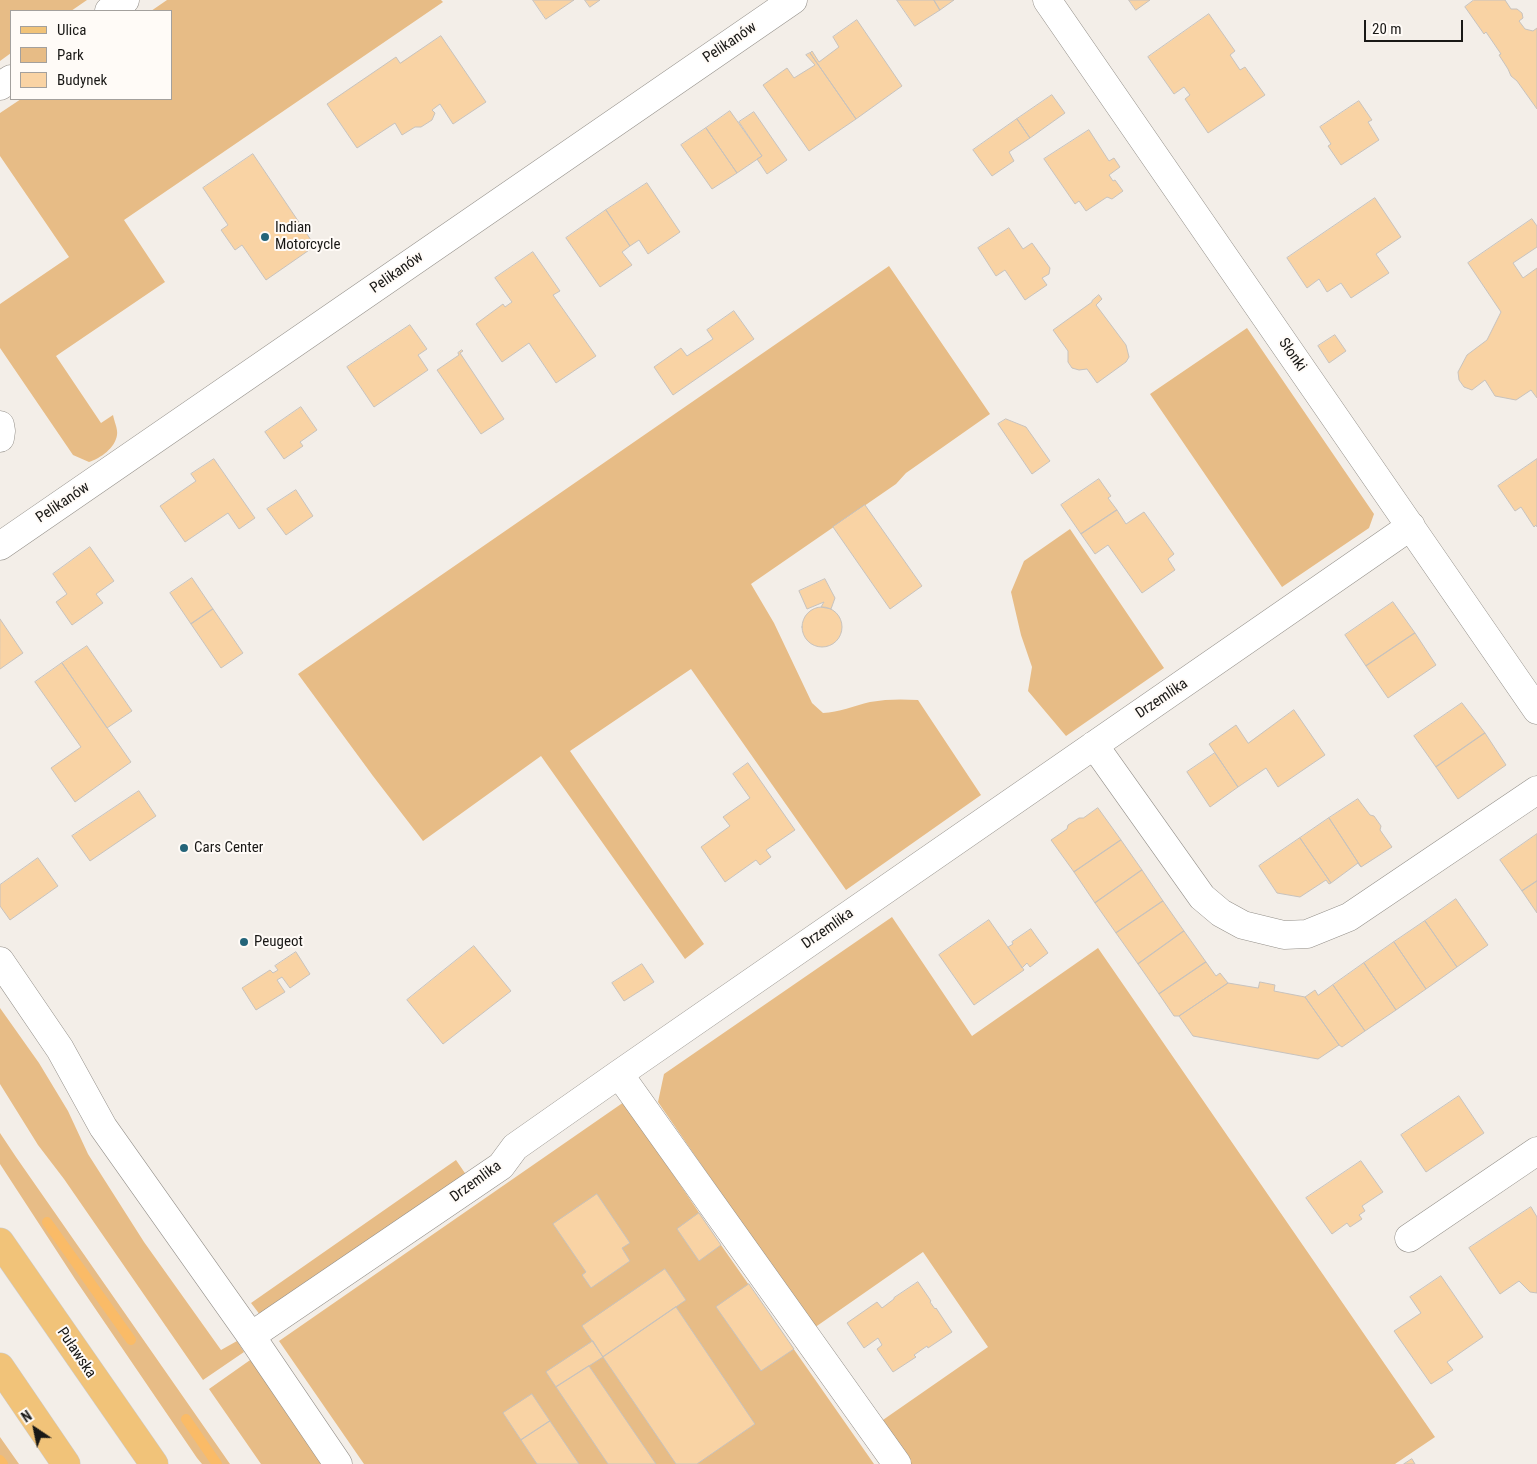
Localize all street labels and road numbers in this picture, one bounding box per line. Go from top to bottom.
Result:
street label: Pelikanów [700,19,760,67]
street label: Pelikanów [367,248,427,298]
street label: Słonki [1274,335,1310,375]
street label: Pelikanów [33,479,93,527]
street label: Drzemlika [1133,675,1191,723]
street label: Drzemlika [799,905,857,953]
street label: Drzemlika [447,1157,505,1207]
street label: Puławska [53,1324,99,1382]

